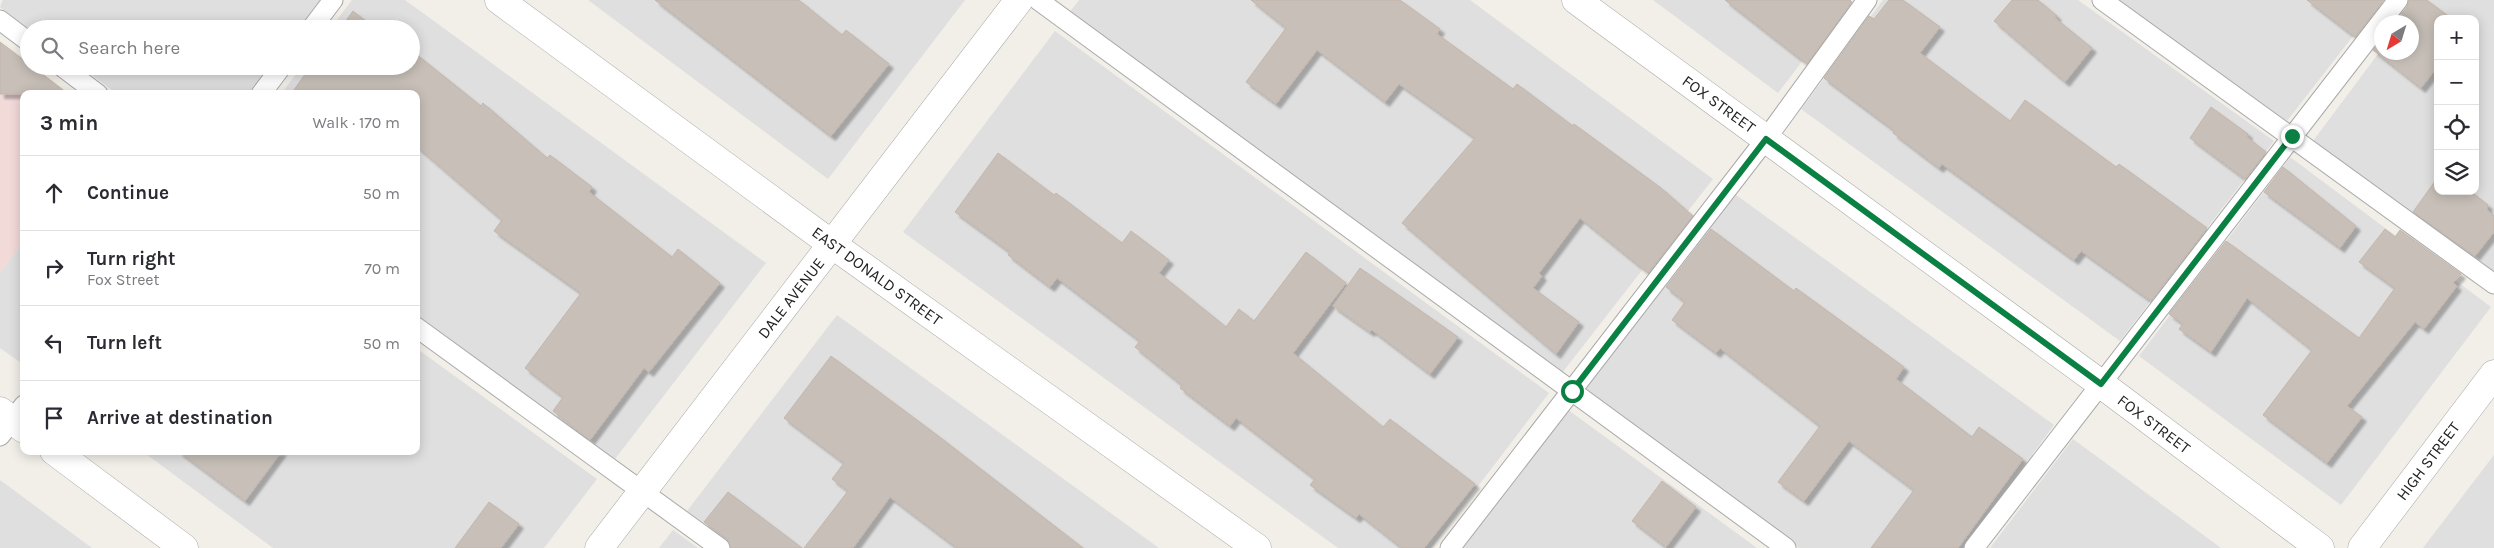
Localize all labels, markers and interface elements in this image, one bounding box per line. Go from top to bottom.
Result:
north arrow [2374,15,2419,60]
map controls [2434,15,2479,195]
button: + [2434,15,2479,60]
search box [20,20,420,75]
icon: search [38,34,66,62]
text: Search here [78,37,180,59]
button: − [2434,60,2479,105]
street label: FOX STREET [1679,71,1759,137]
button: locate [2434,105,2479,150]
text: 3 min [40,111,98,135]
text: Walk · 170 m [312,113,400,132]
route end [2281,125,2304,148]
button: layers [2434,150,2479,195]
icon: ahead [40,179,68,207]
text: Continue [87,182,169,204]
text: 50 m [363,184,400,203]
street label: EAST DONALD STREET [808,222,946,330]
text: Turn right [87,248,176,270]
icon: right [40,254,68,282]
street label: DALE AVENUE [754,254,828,342]
text: 70 m [364,259,400,278]
text: Fox Street [87,270,160,289]
icon: left [40,329,68,357]
text: Turn left [87,332,162,354]
text: 50 m [363,334,400,353]
route start [1561,380,1584,403]
street label: FOX STREET [2114,391,2194,457]
icon: arrive [40,404,68,432]
text: Arrive at destination [87,407,273,429]
street label: HIGH STREET [2392,418,2464,504]

